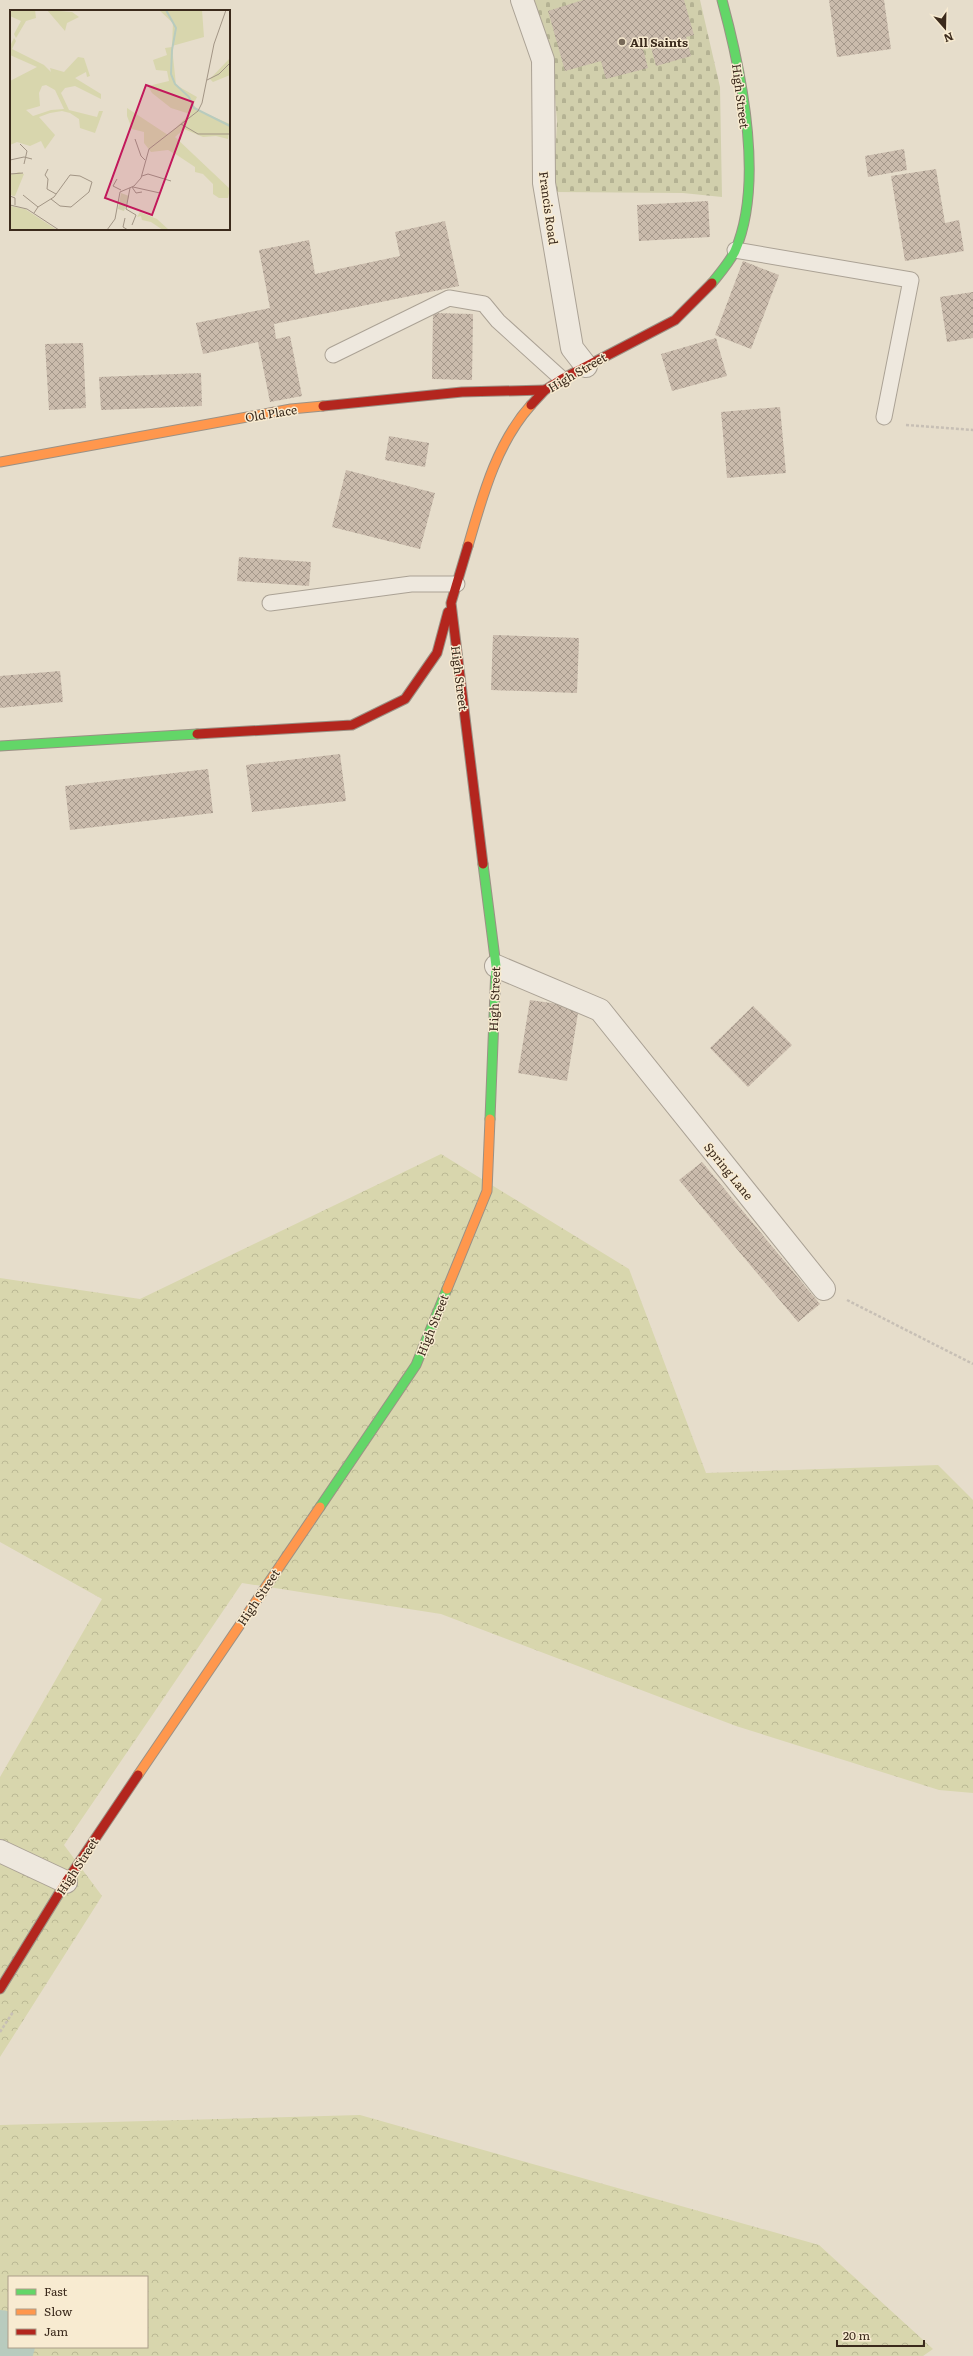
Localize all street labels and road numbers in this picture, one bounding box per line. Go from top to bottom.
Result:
street label: High Street [728,62,754,130]
street label: Francis Road [535,170,563,247]
street label: High Street [544,348,610,396]
street label: Old Place [244,400,298,426]
street label: High Street [447,644,473,712]
street label: High Street [484,966,504,1032]
street label: Spring Lane [700,1138,758,1204]
street label: High Street [411,1291,453,1359]
street label: High Street [232,1565,284,1629]
street label: High Street [52,1834,102,1898]

